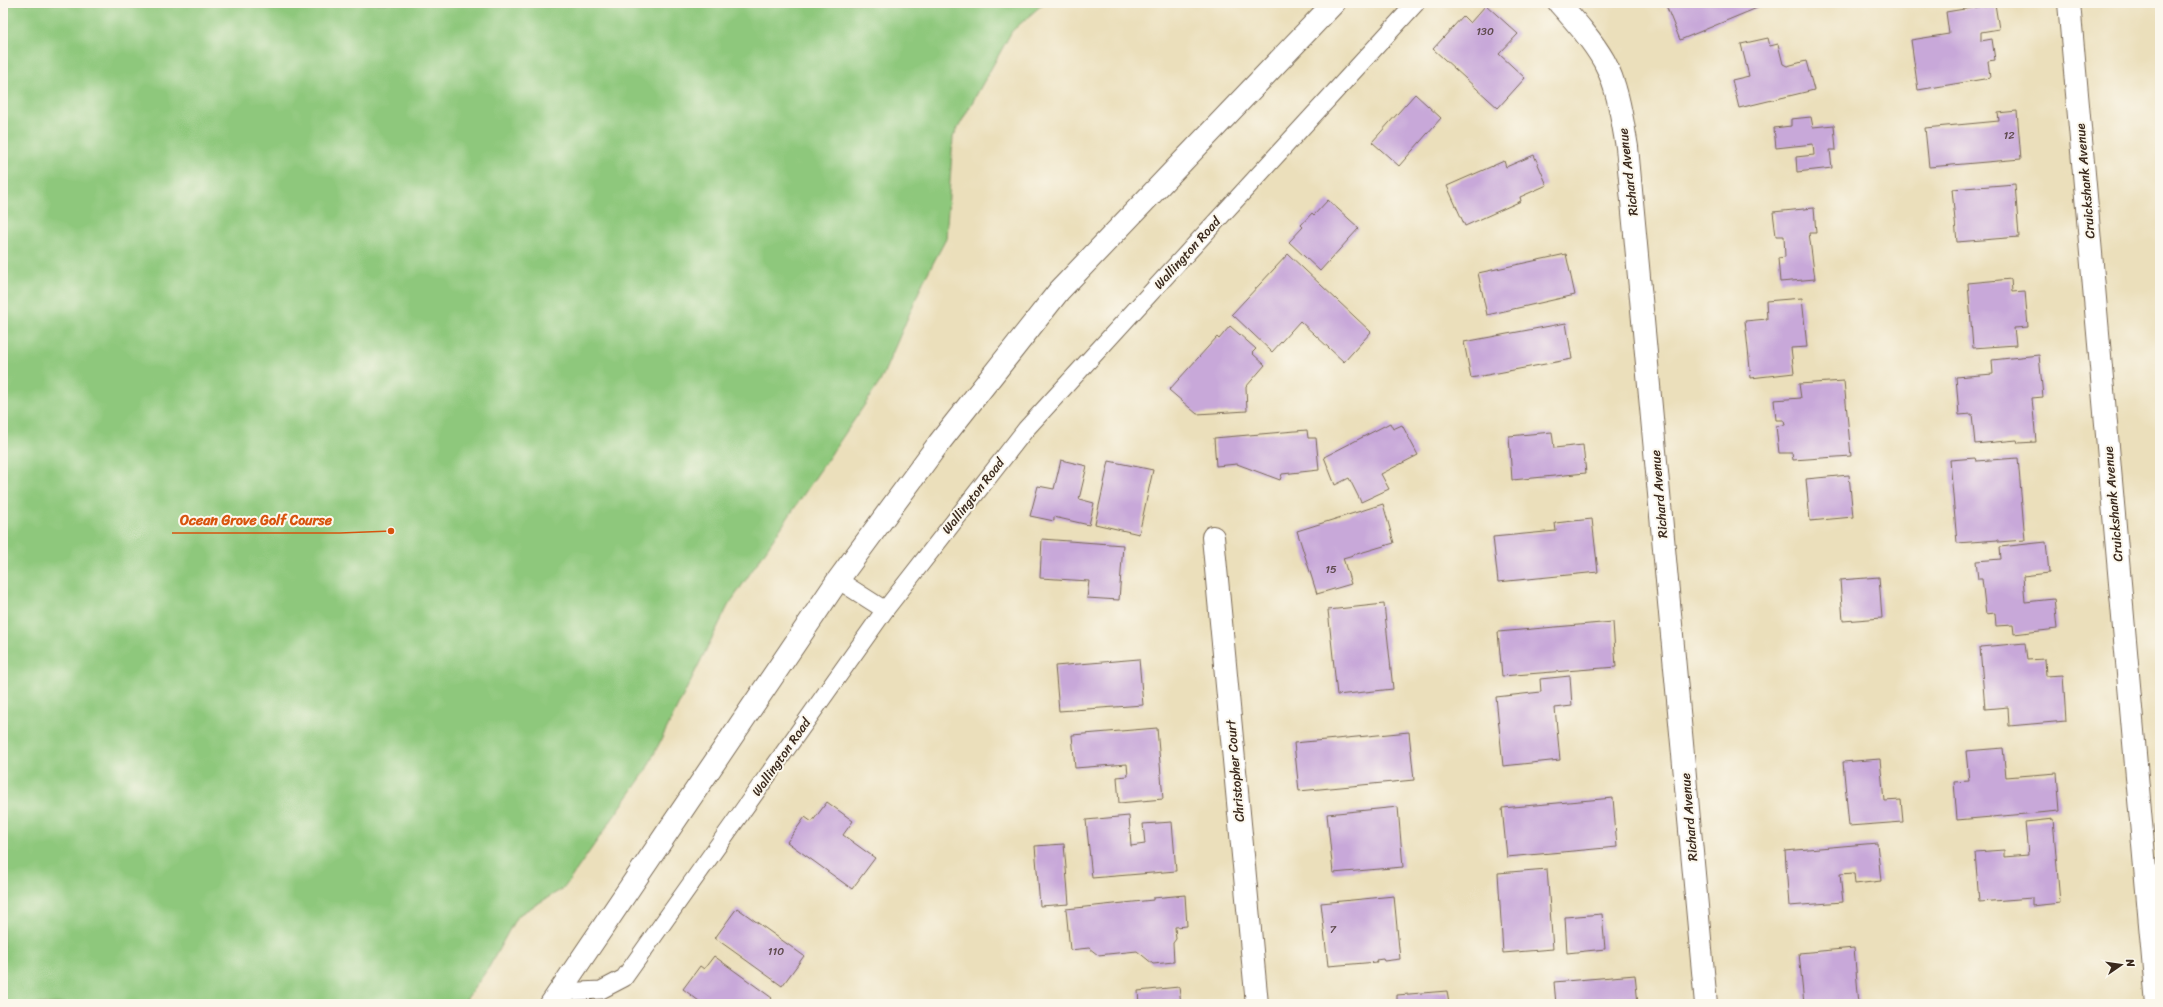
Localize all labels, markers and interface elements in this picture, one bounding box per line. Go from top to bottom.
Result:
house number: 130 [1476,22,1494,41]
street label: Cruickshank Avenue [2069,122,2101,240]
street label: Richard Avenue [1611,126,1645,217]
house number: 12 [2003,126,2015,145]
street label: Wallington Road [1148,210,1227,295]
street label: Cruickshank Avenue [2097,445,2129,563]
street label: Richard Avenue [1644,449,1674,539]
street label: Wallington Road [936,452,1011,539]
callout: Ocean Grove Golf Course [172,507,340,533]
text: Ocean Grove Golf Course [179,508,333,533]
house number: 15 [1325,560,1337,579]
street label: Wallington Road [745,712,817,801]
street label: Christopher Court [1219,718,1251,823]
street label: Richard Avenue [1674,772,1704,862]
house number: 7 [1330,920,1337,939]
house number: 110 [768,942,784,961]
north arrow [2101,945,2141,985]
text: N [2120,956,2140,969]

